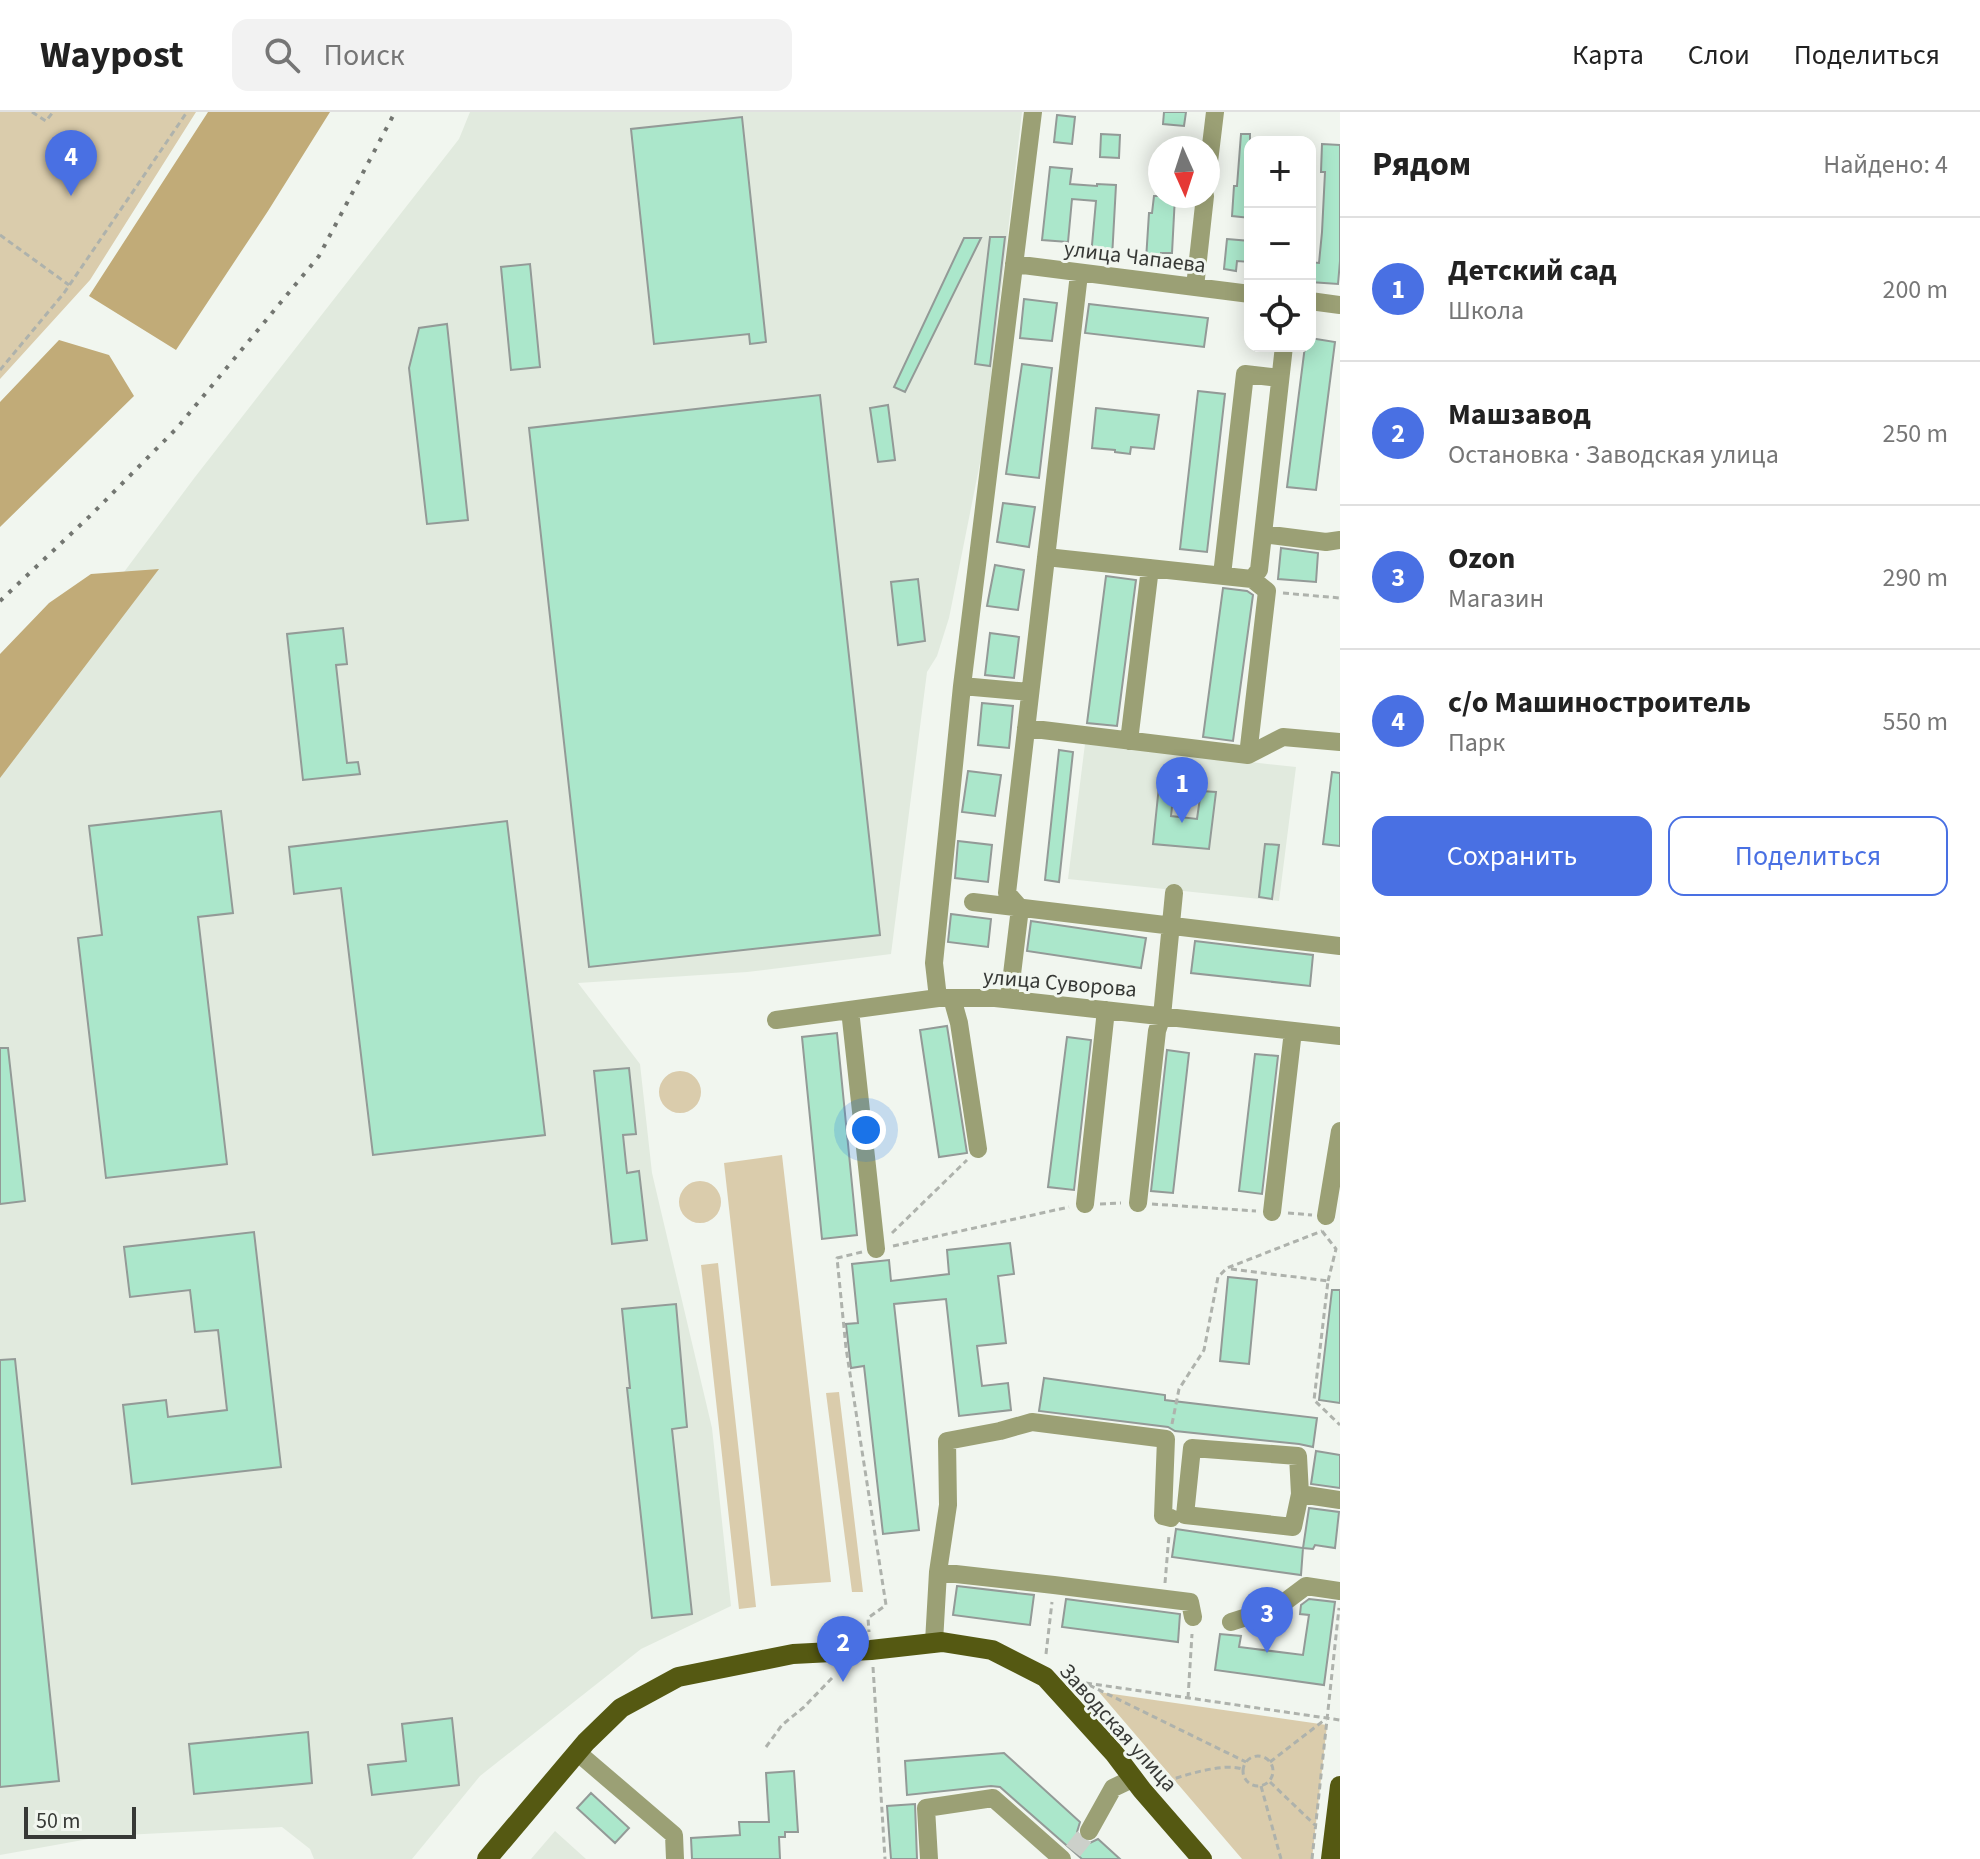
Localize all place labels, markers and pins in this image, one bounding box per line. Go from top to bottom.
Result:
pin: 4 [45,130,97,196]
pin: 1 [1156,757,1208,823]
pin: 3 [1241,1587,1293,1653]
pin: 2 [817,1616,869,1682]

